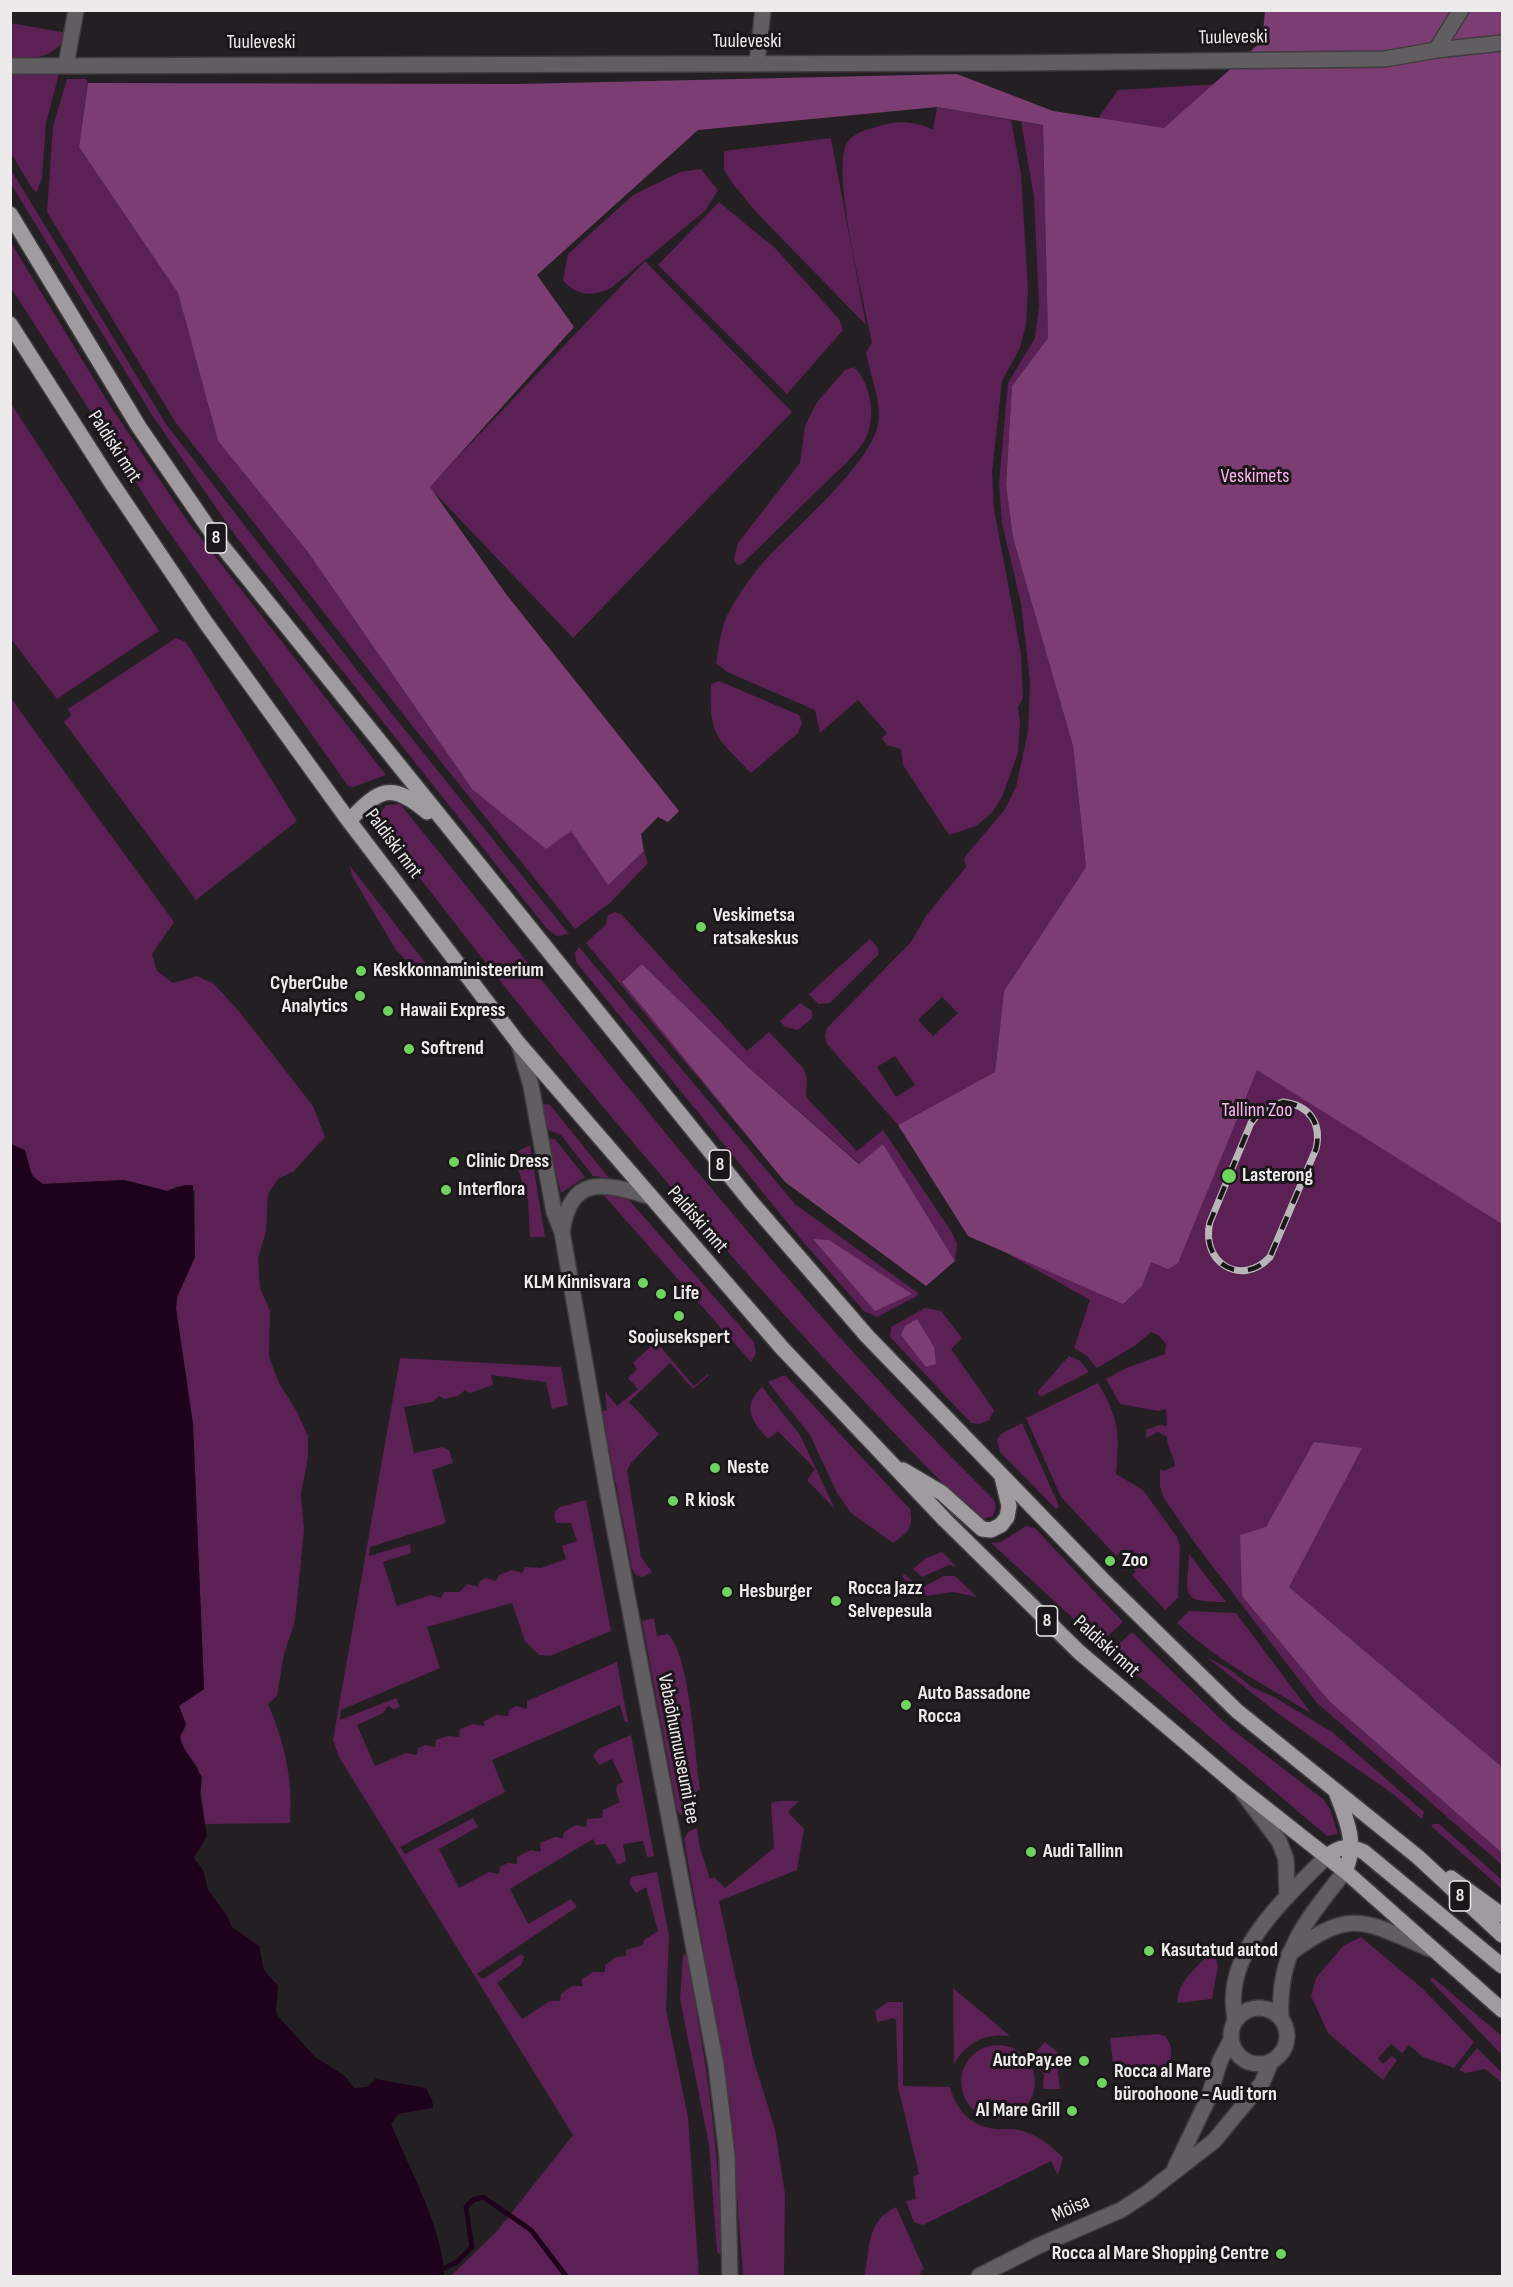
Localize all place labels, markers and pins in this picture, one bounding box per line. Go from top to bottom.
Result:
place label: Veskimetsa ratsakeskus [713,904,799,951]
marker: Veskimetsa ratsakeskus [694,920,708,934]
place label: Keskkonnaministeerium [373,959,544,983]
marker: Keskkonnaministeerium [354,964,368,978]
place label: CyberCube Analytics [270,972,348,1019]
marker: CyberCube Analytics [353,989,367,1003]
place label: Hawaii Express [400,999,505,1023]
marker: Hawaii Express [381,1004,395,1018]
place label: Softrend [421,1037,484,1061]
marker: Softrend [402,1042,416,1056]
place label: Clinic Dress [466,1150,549,1174]
marker: Clinic Dress [447,1155,461,1169]
place label: Lasterong [1242,1164,1313,1188]
marker: Lasterong [1220,1167,1238,1185]
place label: Interflora [458,1178,525,1202]
marker: Interflora [439,1183,453,1197]
place label: KLM Kinnisvara [524,1271,631,1295]
marker: KLM Kinnisvara [636,1276,650,1290]
place label: Life [673,1282,699,1306]
marker: Life [654,1287,668,1301]
marker: Soojusekspert [672,1309,686,1323]
place label: Soojusekspert [628,1326,730,1350]
place label: Neste [727,1456,769,1480]
marker: Neste [708,1461,722,1475]
place label: R kiosk [685,1489,735,1513]
marker: R kiosk [666,1494,680,1508]
place label: Zoo [1122,1549,1148,1573]
marker: Zoo [1103,1554,1117,1568]
place label: Rocca Jazz Selvepesula [848,1577,932,1624]
place label: Hesburger [739,1580,812,1604]
marker: Hesburger [720,1585,734,1599]
marker: Rocca Jazz Selvepesula [829,1594,843,1608]
place label: Auto Bassadone Rocca [918,1682,1031,1729]
marker: Auto Bassadone Rocca [899,1698,913,1712]
place label: Audi Tallinn [1043,1840,1123,1864]
marker: Audi Tallinn [1024,1845,1038,1859]
place label: Kasutatud autod [1161,1939,1278,1963]
marker: Kasutatud autod [1142,1944,1156,1958]
place label: AutoPay.ee [993,2049,1072,2073]
marker: AutoPay.ee [1077,2054,1091,2068]
place label: Rocca al Mare büroohoone - Audi torn [1114,2060,1277,2107]
marker: Rocca al Mare büroohoone - Audi torn [1095,2076,1109,2090]
place label: Al Mare Grill [976,2099,1060,2123]
marker: Al Mare Grill [1065,2104,1079,2118]
place label: Rocca al Mare Shopping Centre [1052,2242,1269,2266]
marker: Rocca al Mare Shopping Centre [1274,2247,1288,2261]

